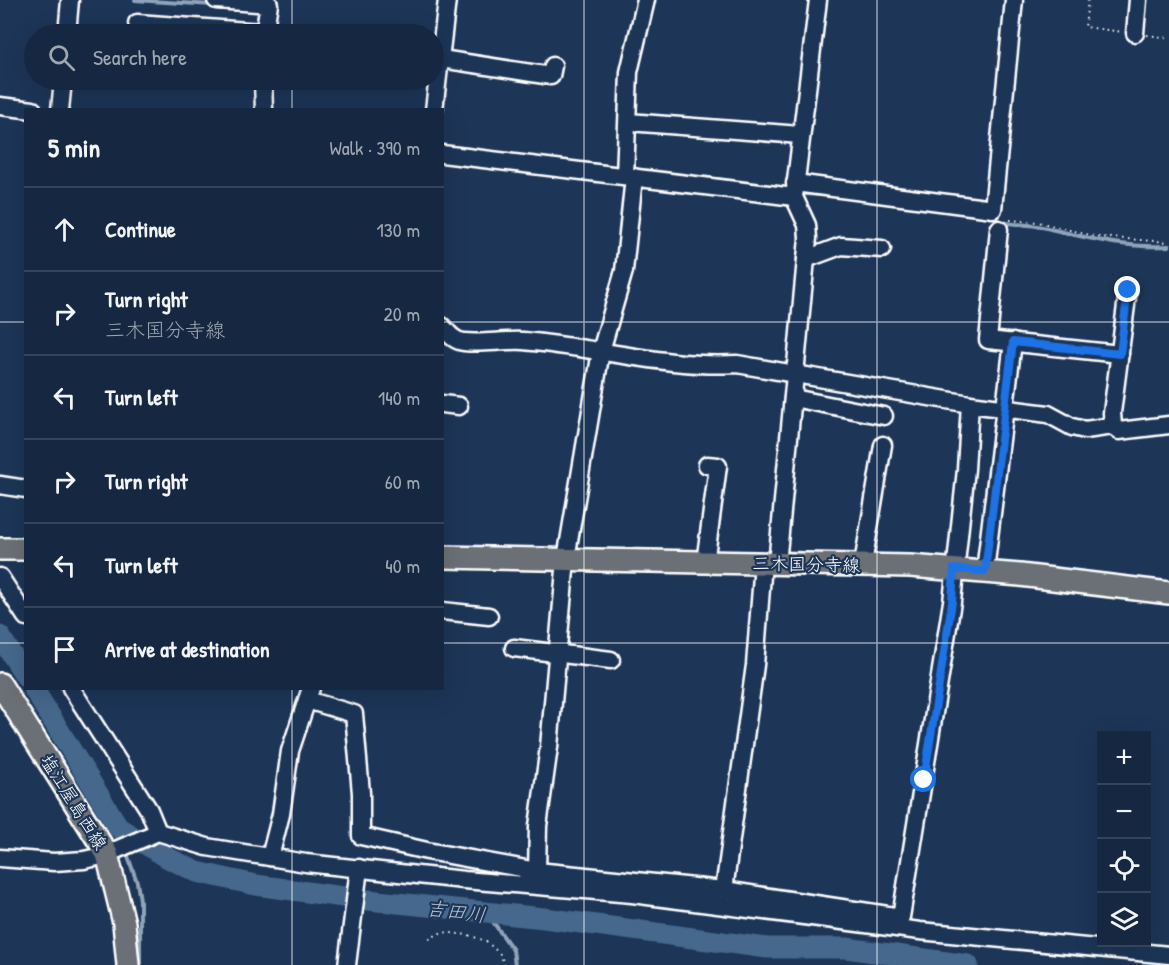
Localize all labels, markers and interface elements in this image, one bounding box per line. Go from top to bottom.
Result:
search box [24,24,444,90]
icon: search [45,41,78,74]
text: Search here [93,42,187,72]
text: 5 min [48,130,100,165]
text: Walk · 390 m [330,134,420,161]
icon: ahead [48,213,81,246]
text: Continue [105,214,176,244]
text: 130 m [377,216,420,243]
route end [1114,276,1140,302]
text: Turn right [105,284,188,314]
icon: right [48,297,81,330]
text: 20 m [383,300,420,327]
text: 三木国分寺線 [105,316,225,343]
icon: left [48,381,81,414]
text: Turn left [105,382,178,412]
text: 140 m [378,384,420,411]
icon: right [48,465,81,498]
text: Turn right [105,466,188,496]
text: 60 m [385,468,420,495]
icon: left [48,549,81,582]
text: Turn left [105,550,178,580]
street label: 三木国分寺線 [752,551,860,577]
text: 40 m [385,552,420,579]
icon: arrive [48,633,81,666]
text: Arrive at destination [105,634,270,664]
map controls [1097,731,1151,947]
button: + [1097,731,1151,785]
street label: 塩江屋島西線 [35,750,113,854]
route start [910,766,936,792]
button: − [1097,785,1151,839]
button: locate [1097,839,1151,893]
button: layers [1097,893,1151,947]
water label: 吉田川 [425,894,487,928]

